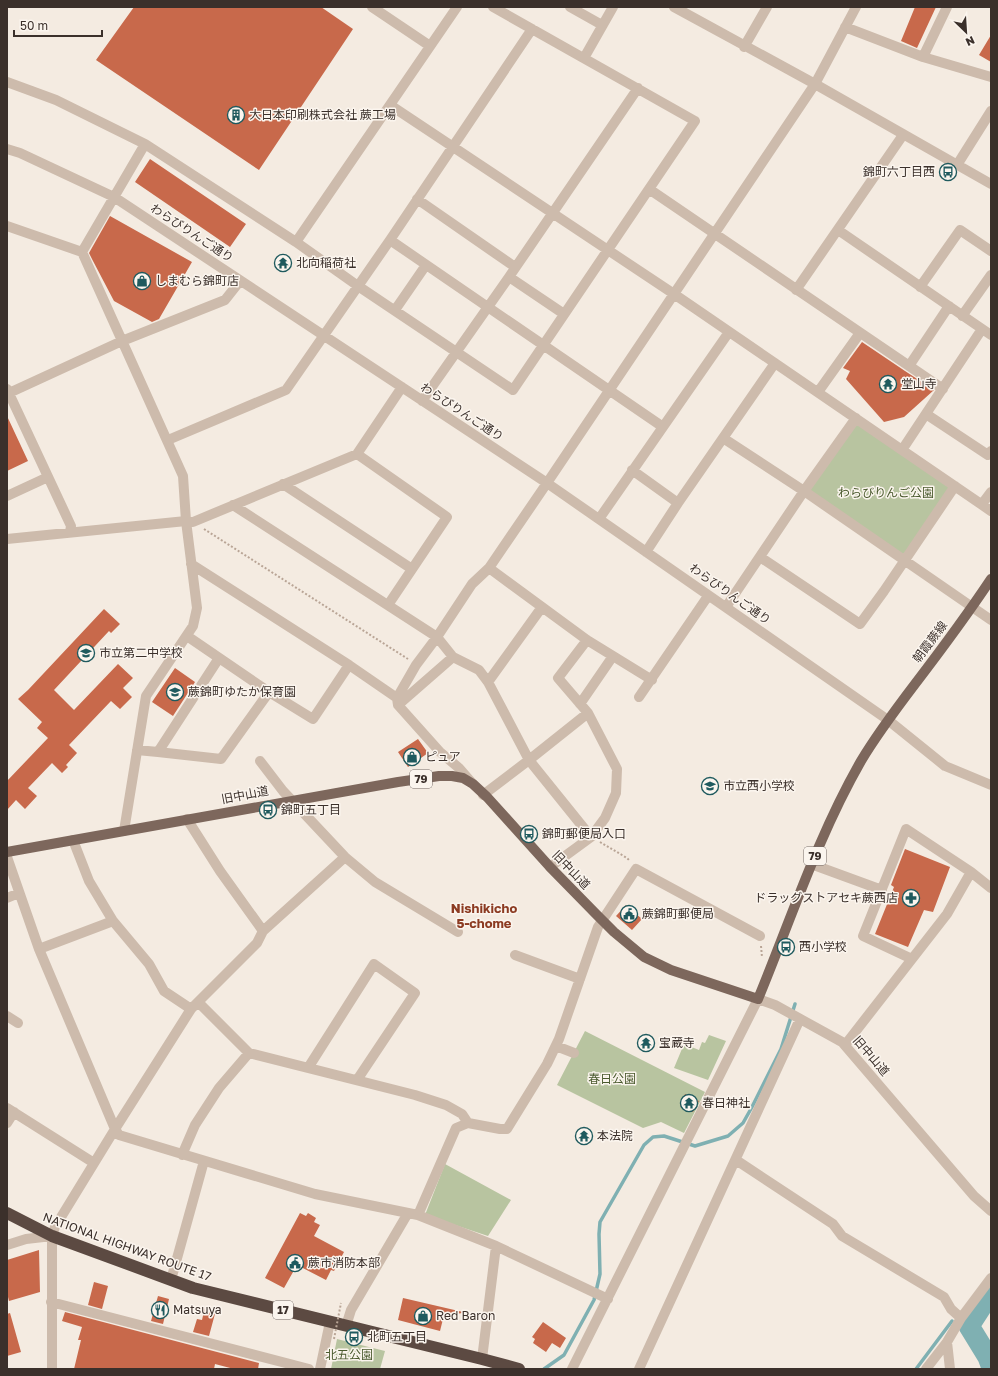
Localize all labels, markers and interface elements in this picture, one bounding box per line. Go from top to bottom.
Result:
scale bar [14,12,102,38]
north arrow [946,12,986,52]
text: 50 m [20,18,48,33]
text: N [964,34,977,49]
building icon: 大日本印刷株式会社 蕨工場 [226,105,246,125]
place label: 大日本印刷株式会社 蕨工場 [249,107,396,122]
bus stop icon: 錦町六丁目西 [938,162,958,182]
place label: 錦町六丁目西 [863,164,935,179]
street label: わらびりんご通り [148,200,237,265]
temple icon: 北向稲荷社 [273,253,293,273]
place label: 北向稲荷社 [296,255,356,270]
shop icon: しまむら錦町店 [132,271,152,291]
place label: しまむら錦町店 [155,273,239,288]
temple icon: 堂山寺 [878,374,898,394]
place label: 堂山寺 [901,376,937,391]
street label: わらびりんご通り [418,379,507,444]
park label: わらびりんご公園 [838,485,934,500]
street label: わらびりんご通り [687,560,774,627]
street label: 朝霞蕨線 [909,618,950,665]
school or university icon: 市立第二中学校 [76,643,96,663]
place label: 市立第二中学校 [99,645,183,660]
school or university icon: 蕨錦町ゆたか保育園 [165,682,185,702]
place label: 蕨錦町ゆたか保育園 [188,684,296,699]
shop icon: ピュア [402,747,422,767]
place label: ピュア [425,749,461,764]
road number: 79 [410,770,432,788]
school or university icon: 市立西小学校 [700,776,720,796]
place label: 市立西小学校 [723,778,795,793]
street label: 旧中山道 [220,783,270,806]
bus stop icon: 錦町五丁目 [258,800,278,820]
place label: 錦町五丁目 [281,802,341,817]
bus stop icon: 錦町郵便局入口 [519,824,539,844]
place label: 錦町郵便局入口 [542,826,626,841]
street label: 旧中山道 [549,847,593,892]
road number: 79 [804,847,826,865]
pharmacy icon: ドラッグストアセキ蕨西店 [901,888,921,908]
place label: ドラッグストアセキ蕨西店 [754,890,898,905]
district label: Nishikicho 5-chome [451,900,517,931]
public building icon: 蕨錦町郵便局 [619,904,639,924]
place label: 蕨錦町郵便局 [642,906,714,921]
bus stop icon: 西小学校 [776,937,796,957]
place label: 西小学校 [799,939,847,954]
temple icon: 宝蔵寺 [636,1033,656,1053]
street label: 旧中山道 [850,1033,893,1079]
place label: 宝蔵寺 [659,1035,695,1050]
park label: 春日公園 [588,1071,636,1086]
temple icon: 春日神社 [679,1093,699,1113]
place label: 春日神社 [702,1095,750,1110]
temple icon: 本法院 [574,1126,594,1146]
place label: 本法院 [597,1128,633,1143]
street label: NATIONAL HIGHWAY ROUTE 17 [41,1209,213,1284]
public building icon: 蕨市消防本部 [285,1253,305,1273]
place label: 蕨市消防本部 [308,1255,380,1270]
restaurant icon: Matsuya [150,1300,170,1320]
road number: 17 [273,1301,293,1319]
place label: Matsuya [173,1302,222,1317]
shop icon: Red Baron [413,1306,433,1326]
place label: Red Baron [436,1308,495,1323]
bus stop icon: 北町五丁目 [344,1327,364,1347]
place label: 北町五丁目 [367,1329,427,1344]
park label: 北五公園 [325,1347,373,1362]

